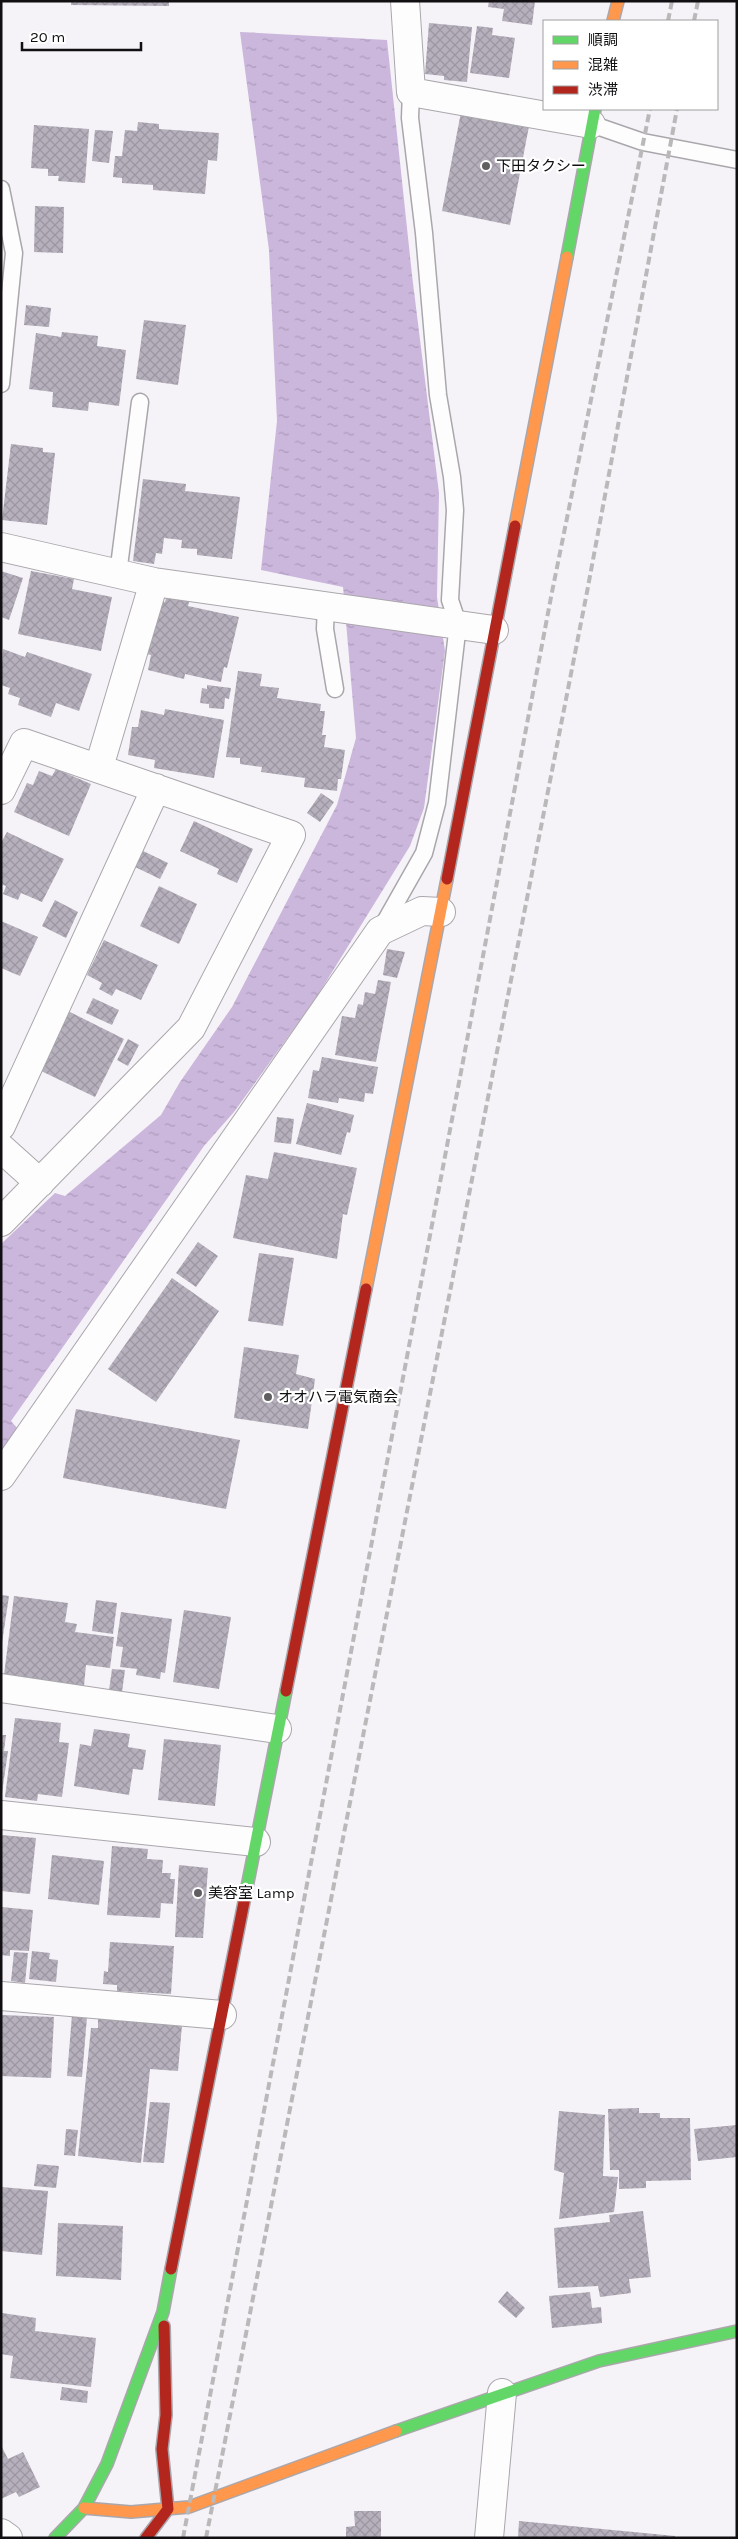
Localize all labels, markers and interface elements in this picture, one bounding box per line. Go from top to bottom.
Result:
scale bar [22,20,141,52]
legend [543,20,718,110]
text: 20 m [30,28,65,46]
text: 順調 [588,31,618,49]
text: 混雑 [588,56,618,74]
text: 渋滞 [588,81,618,99]
place label: 下田タクシー [496,157,586,175]
marker: 下田タクシー [480,160,492,172]
place label: オオハラ電気商会 [278,1388,398,1406]
marker: オオハラ電気商会 [262,1391,274,1403]
place label: 美容室 Lamp [208,1884,295,1902]
marker: 美容室 Lamp [192,1887,204,1899]

